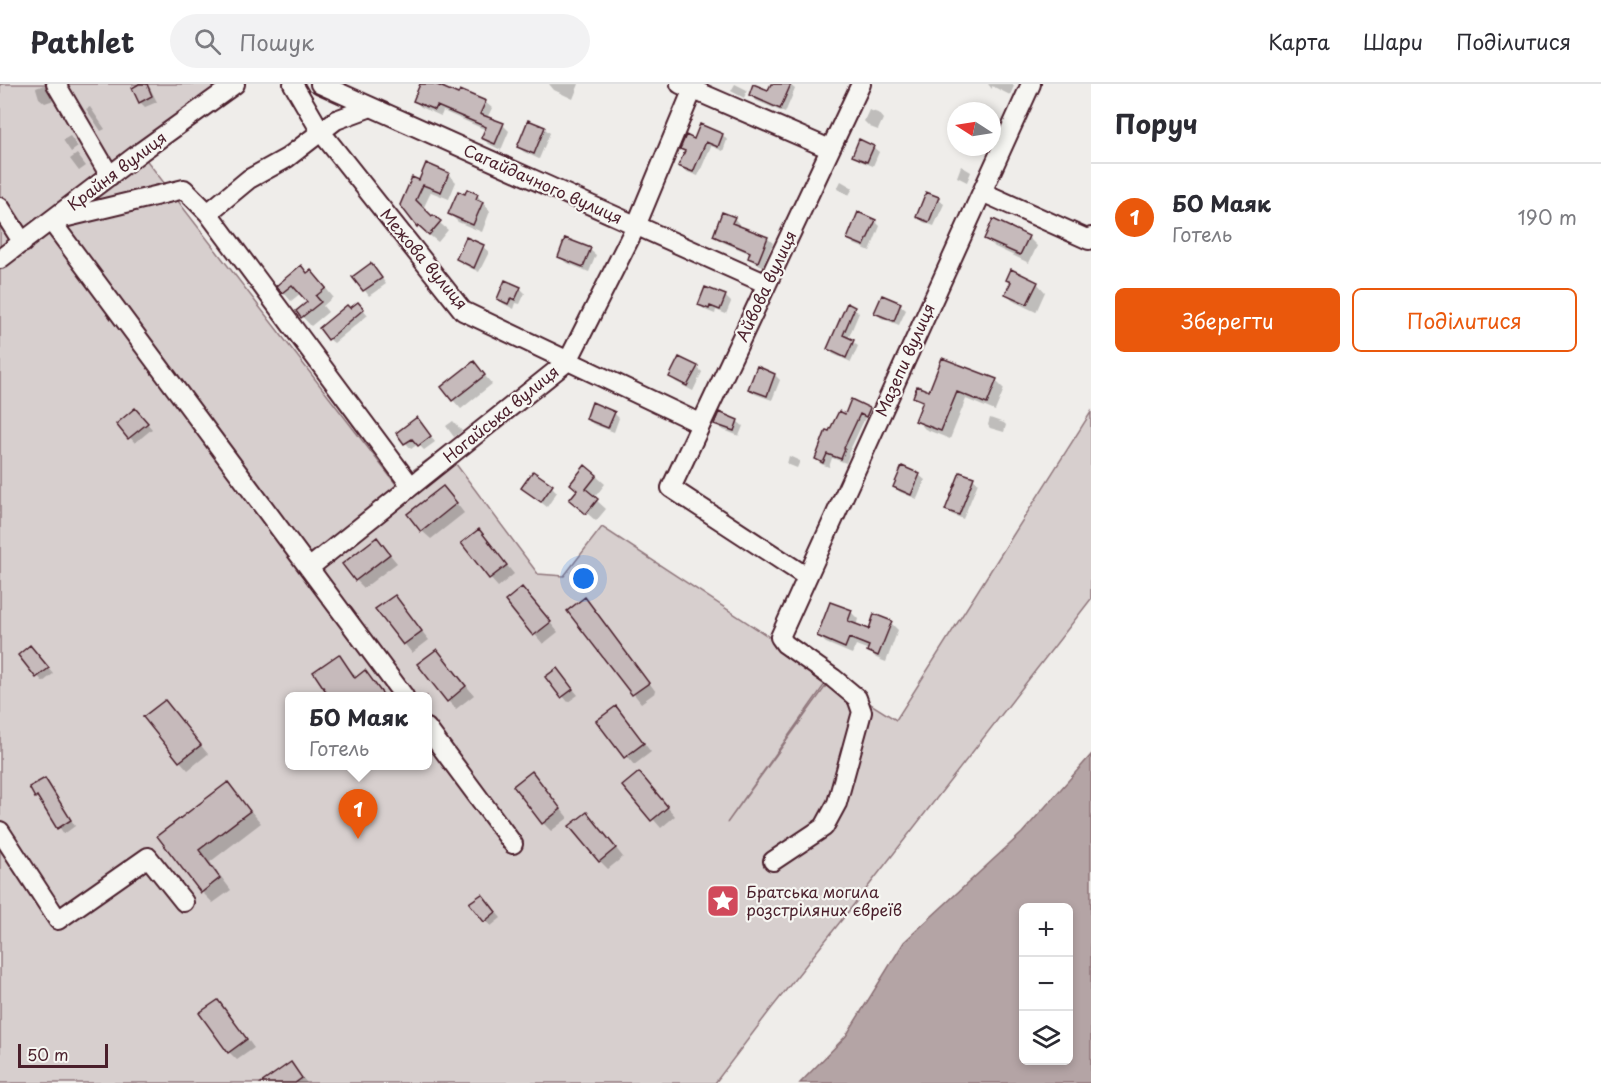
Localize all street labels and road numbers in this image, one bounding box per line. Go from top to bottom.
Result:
street label: Крайня вулиця [62,125,171,215]
street label: Сагайдачного вулиця [460,137,627,229]
street label: Межова вулиця [375,203,474,314]
street label: Айвова вулиця [729,226,801,345]
street label: Мазепи вулиця [868,299,940,420]
street label: Ногайська вулиця [437,359,563,468]

